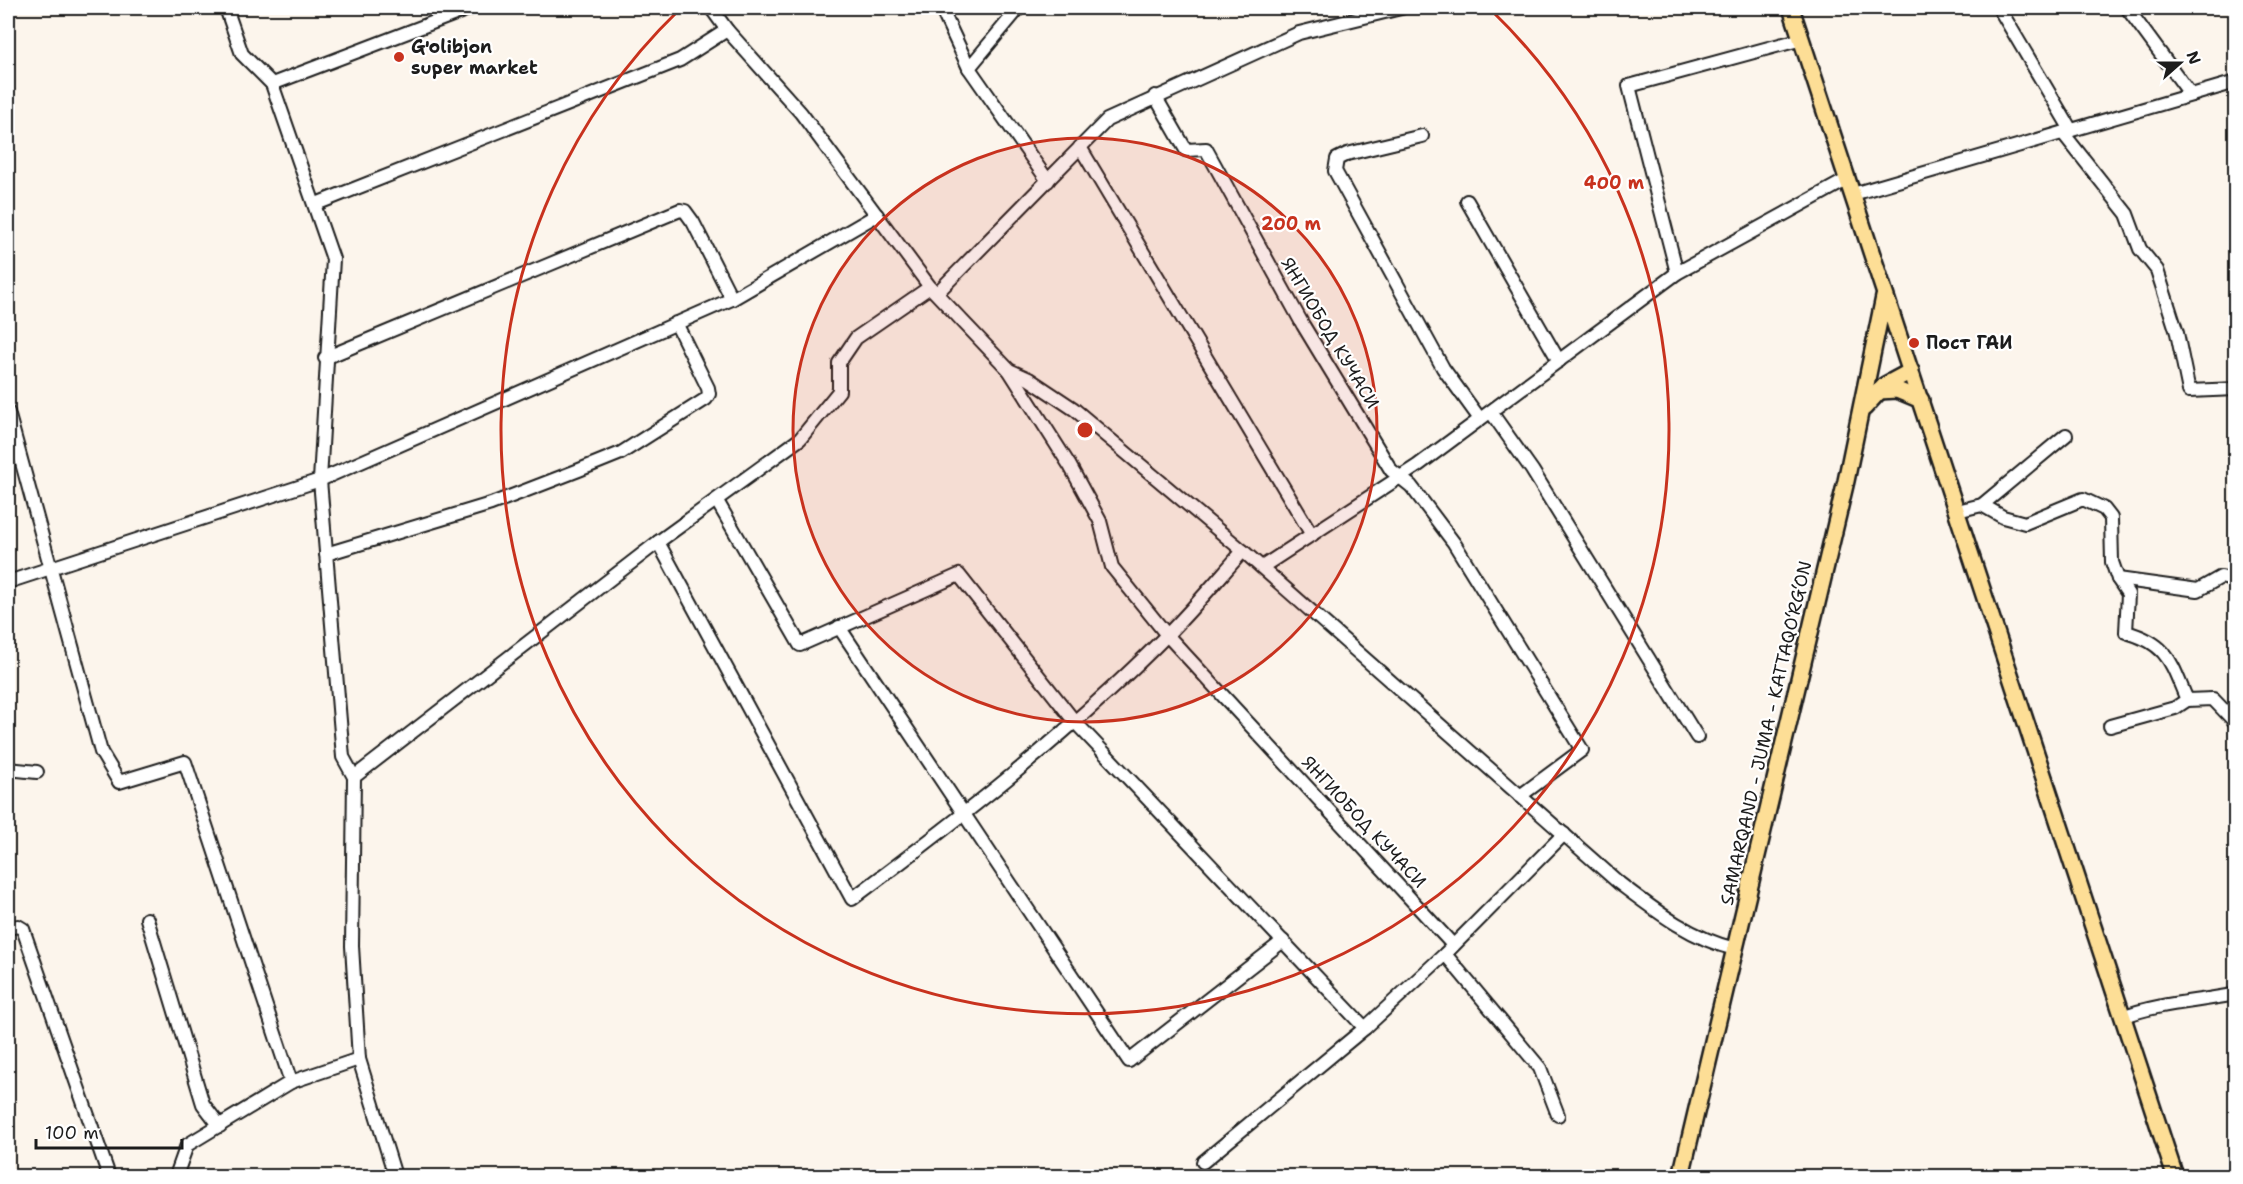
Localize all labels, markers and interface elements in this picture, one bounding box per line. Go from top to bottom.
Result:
north arrow [2150,33,2210,93]
place label: G'olibjon super market [411,35,538,80]
text: N [2181,48,2206,67]
marker: G'olibjon super market [392,50,406,64]
text: 400 m [1584,171,1645,195]
text: 200 m [1261,212,1322,236]
street label: ЯНГИОБОД КУЧАСИ [1275,253,1385,413]
place label: Пост ГАИ [1926,331,2012,355]
marker: Пост ГАИ [1907,336,1921,350]
centre of rings [1075,420,1095,440]
street label: SAMARQAND - JUMA - KATTAQO‘RG‘ON [1715,558,1817,908]
street label: ЯНГИОБОД КУЧАСИ [1296,751,1432,893]
scale bar [36,1112,182,1150]
text: 100 m [45,1121,99,1145]

